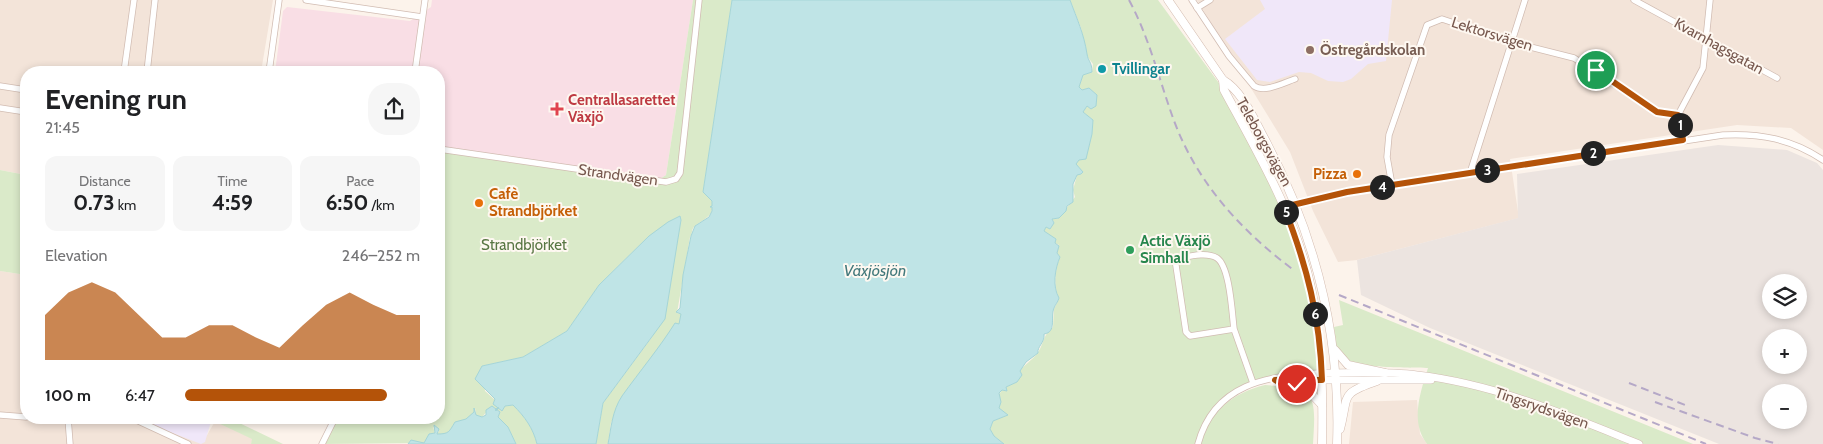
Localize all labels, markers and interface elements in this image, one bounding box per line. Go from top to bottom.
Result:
street label: Lektorsvägen [1449,13,1535,55]
street label: Kvarnhagsgatan [1671,14,1767,78]
place label: Östregårdskolan [1320,40,1425,59]
marker: Östregårdskolan [1304,44,1316,56]
pin [1575,49,1617,91]
icon: arrive [1582,56,1610,84]
place label: Tvillingar [1112,60,1170,78]
marker: Tvillingar [1096,63,1108,75]
text: Evening run [45,82,187,116]
button: share [368,83,420,135]
place label: Centrallasarettet Växjö [568,91,675,126]
street label: Teleborgsvägen [1232,95,1296,189]
marker: Centrallasarettet Växjö [550,102,564,116]
pin: 1 [1668,112,1692,138]
text: 1 [1678,116,1683,134]
text: 21:45 [45,118,80,137]
pin: 2 [1580,140,1606,166]
text: 2 [1590,144,1597,162]
pin: 3 [1474,158,1500,182]
street label: Strandvägen [577,161,659,189]
text: 3 [1484,161,1491,179]
place label: Pizza [1313,165,1348,183]
marker: Pizza [1351,168,1363,180]
text: Distance [79,172,131,190]
text: Time [218,172,247,190]
text: Pace [346,172,374,190]
pin: 4 [1370,174,1394,200]
text: 4 [1378,178,1387,196]
place label: Cafè Strandbjörket [489,185,577,220]
text: 0.73 [73,190,115,215]
text: 4:59 [212,190,253,215]
text: 6:50 [326,190,368,215]
text: km [115,196,136,214]
text: /km [368,196,395,214]
marker: Cafè Strandbjörket [473,197,485,209]
pin: 5 [1274,200,1298,224]
text: 5 [1283,203,1290,221]
place label: Actic Växjö Simhall [1140,232,1211,267]
park label: Strandbjörket [481,236,567,254]
marker: Actic Växjö Simhall [1124,244,1136,256]
text: Elevation [45,246,108,265]
text: 246–252 m [342,246,420,265]
water label: Växjösjön [844,261,906,280]
map controls [1762,274,1807,429]
button: layers [1762,274,1807,319]
pin: 6 [1302,302,1328,326]
text: 6 [1312,305,1319,323]
button: + [1762,329,1807,374]
pin [1276,363,1318,405]
icon: check [1283,370,1311,398]
street label: Tingsrydsvägen [1493,384,1591,432]
button: − [1762,384,1807,429]
text: 100 m [45,386,91,405]
text: 6:47 [125,386,155,405]

